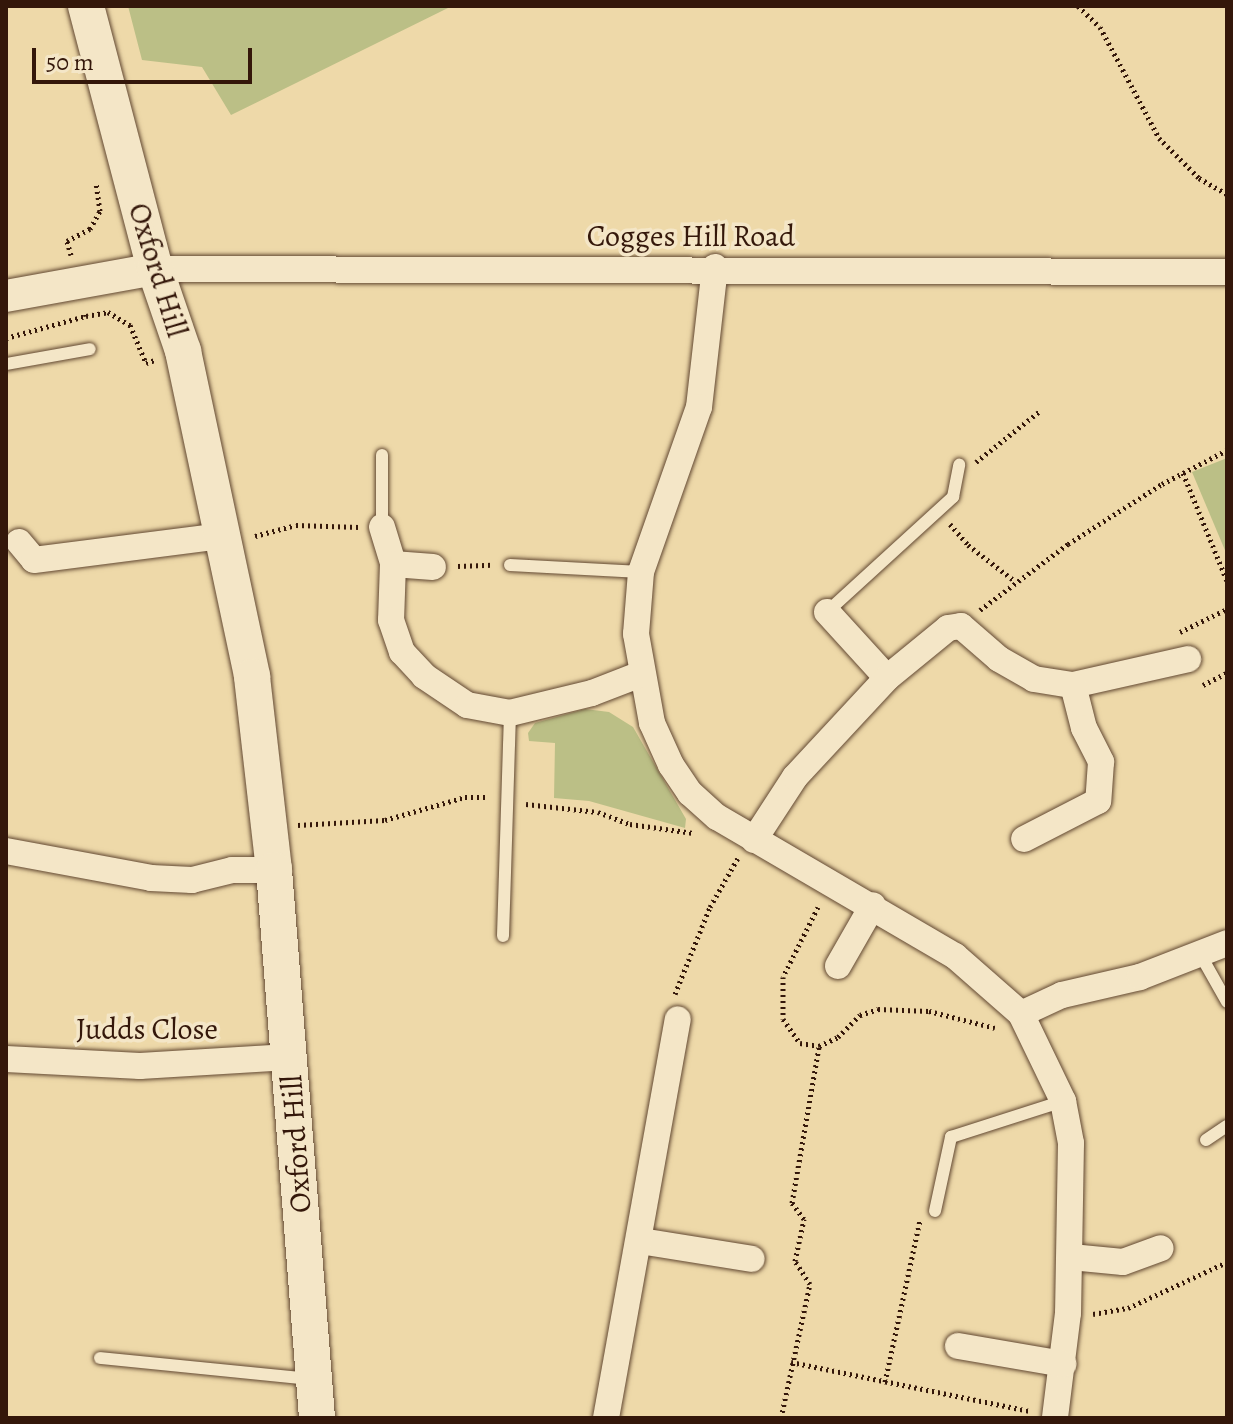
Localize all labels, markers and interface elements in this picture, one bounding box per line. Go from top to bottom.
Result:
scale bar [36,32,256,82]
text: 50 m [46,46,94,78]
street label: Oxford Hill [121,199,195,341]
street label: Cogges Hill Road [587,218,795,254]
street label: Judds Close [76,1011,218,1047]
street label: Oxford Hill [273,1074,319,1214]

